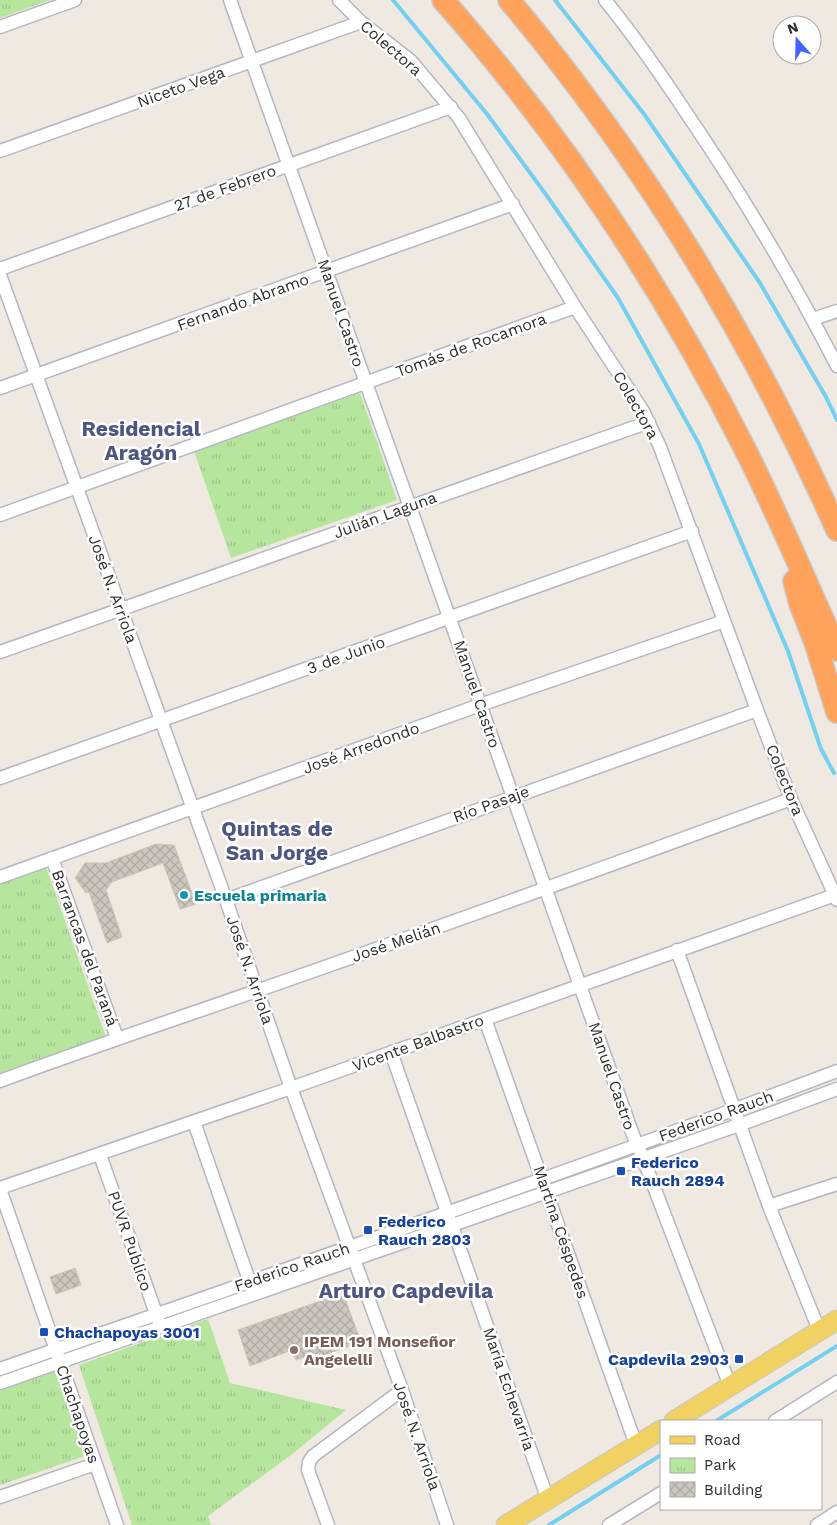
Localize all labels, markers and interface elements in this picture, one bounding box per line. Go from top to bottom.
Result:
north arrow [772,15,822,65]
street label: Colectora [356,16,426,80]
text: N [785,18,800,37]
street label: Niceto Vega [135,62,227,112]
street label: 27 de Febrero [171,161,279,215]
street label: Manuel Castro [314,257,368,369]
street label: Fernando Abramo [175,269,311,335]
street label: Tomás de Rocamora [393,309,549,381]
street label: Colectora [609,368,663,442]
district label: Residencial Aragón [81,416,201,465]
street label: Julián Laguna [331,488,439,542]
street label: José N. Arriola [85,532,141,646]
street label: 3 de Junio [304,632,388,678]
street label: Manuel Castro [450,638,504,750]
street label: José Arredondo [300,718,422,778]
street label: Colectora [762,742,808,818]
street label: Río Pasaje [450,781,532,827]
district label: Quintas de San Jorge [221,816,333,865]
street label: Barrancas del Paraná [48,867,122,1029]
place label: Escuela primaria [194,886,327,905]
marker: Escuela primaria [178,889,190,901]
street label: José N. Arriola [222,913,278,1027]
street label: José Melián [349,918,443,966]
street label: Vicente Balbastro [350,1010,486,1076]
street label: Manuel Castro [585,1020,639,1132]
street label: Federico Rauch [656,1086,776,1146]
place label: Federico Rauch 2894 [631,1153,725,1190]
street label: Martina Céspedes [529,1163,593,1301]
marker: Federico Rauch 2894 [615,1165,627,1177]
street label: PUVR Publico [104,1188,156,1294]
place label: Federico Rauch 2803 [378,1212,471,1249]
marker: Federico Rauch 2803 [362,1224,374,1236]
street label: Federico Rauch [232,1238,352,1296]
district label: Arturo Capdevila [319,1278,494,1303]
place label: Chachapoyas 3001 [54,1323,200,1342]
street label: María Echevarría [479,1325,539,1453]
marker: Chachapoyas 3001 [38,1326,50,1338]
place label: IPEM 191 Monseñor Angelelli [304,1332,455,1369]
marker: IPEM 191 Monseñor Angelelli [288,1344,300,1356]
place label: Capdevila 2903 [608,1350,729,1369]
marker: Capdevila 2903 [733,1353,745,1365]
street label: Chachapoyas [52,1362,104,1466]
street label: José N. Arriola [389,1379,445,1493]
legend [660,1420,822,1510]
text: Road [704,1431,741,1449]
text: Park [704,1456,737,1474]
text: Building [704,1481,762,1499]

